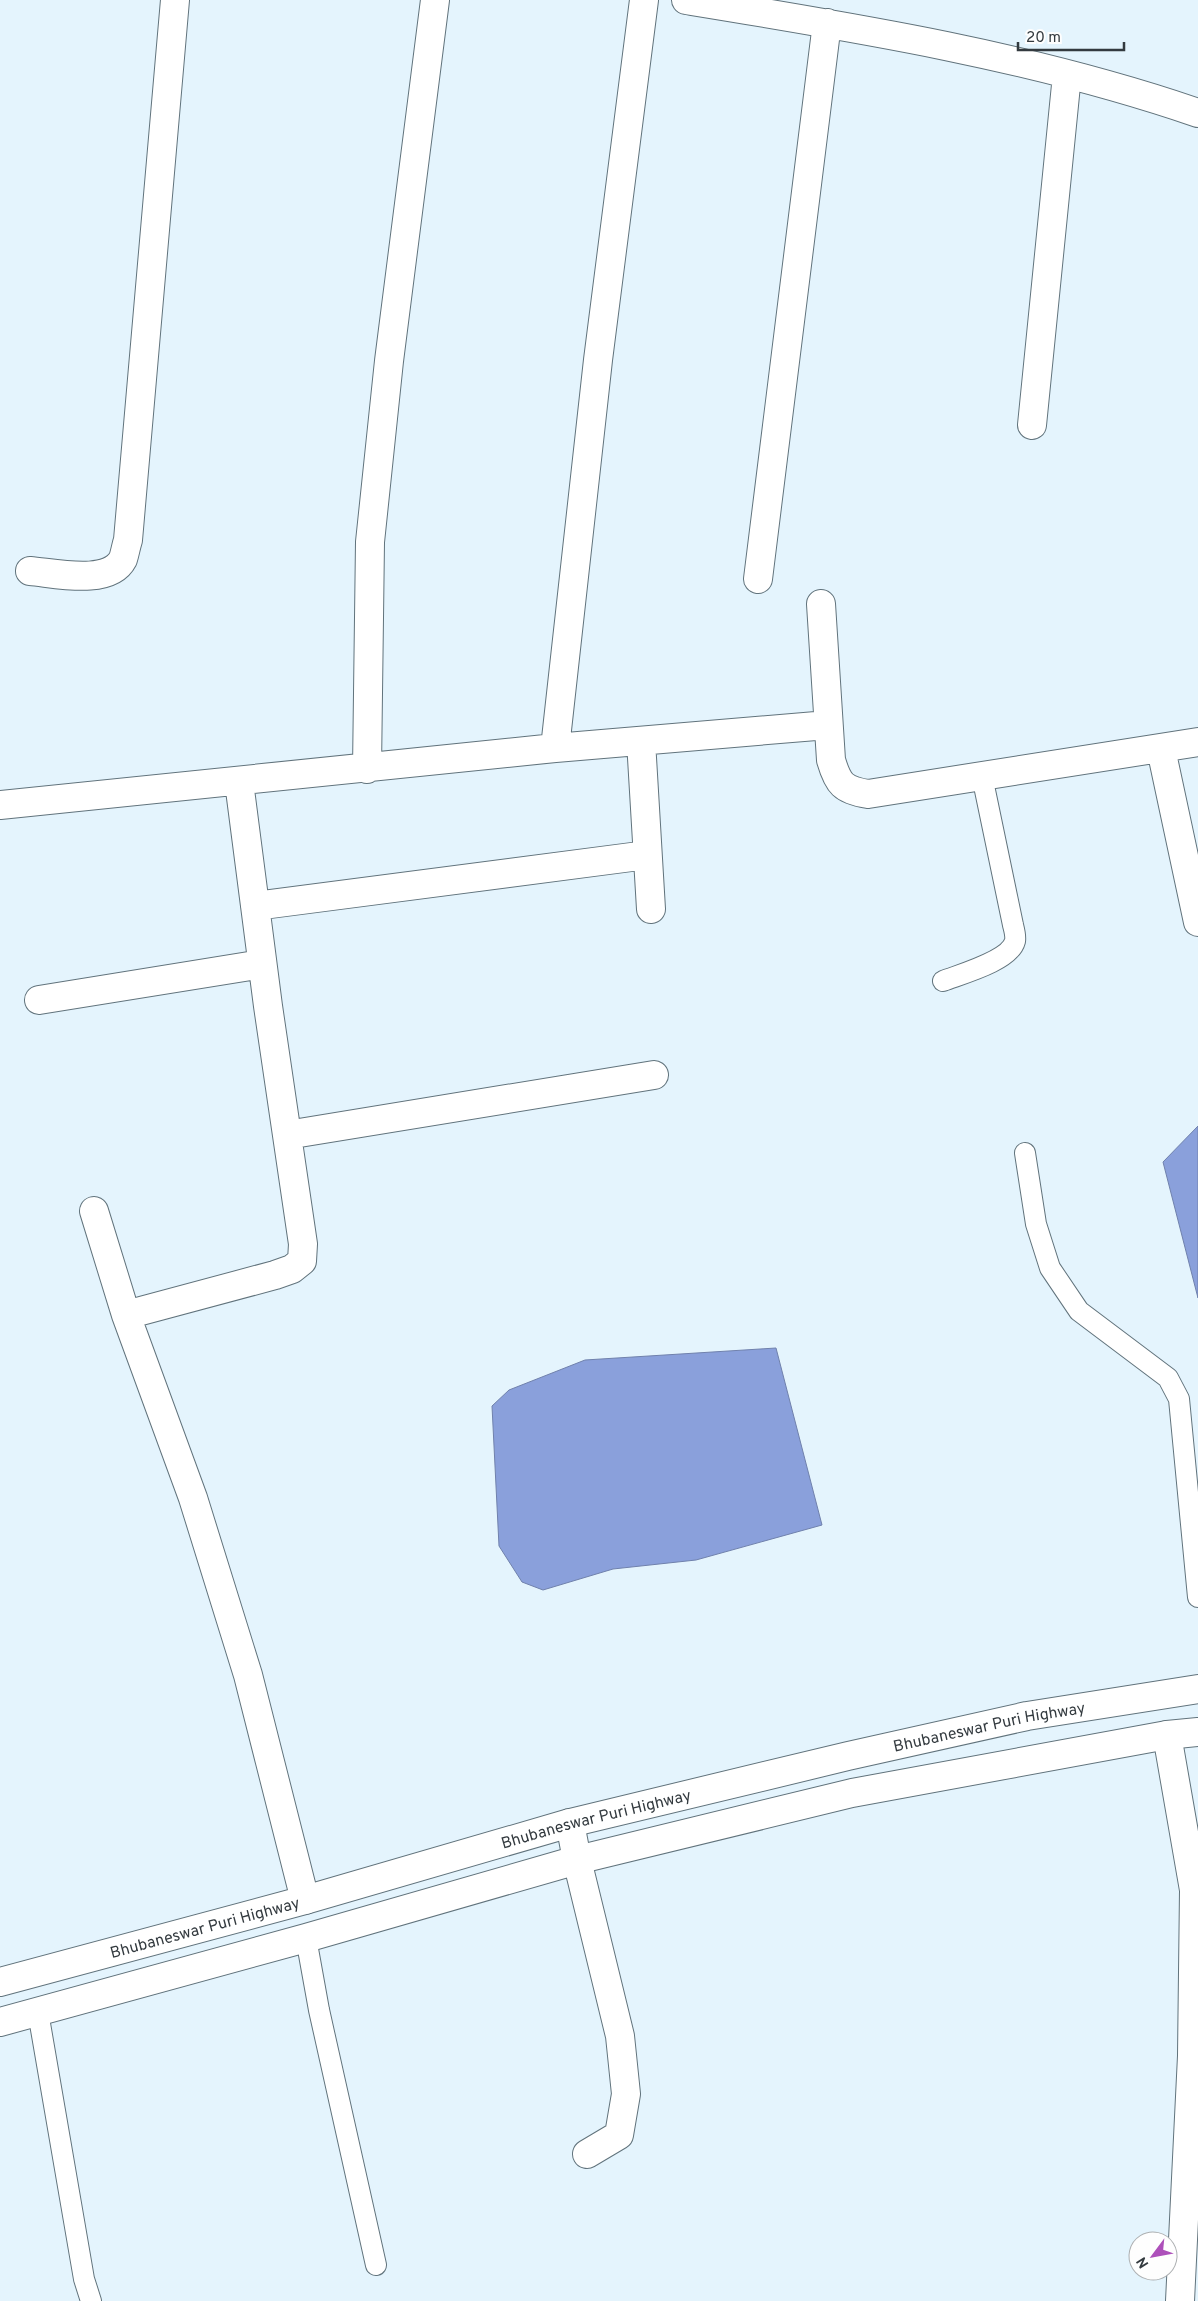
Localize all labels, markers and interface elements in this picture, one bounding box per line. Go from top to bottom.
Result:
scale bar [1018,20,1124,52]
text: 20 m [1026,29,1061,48]
street label: Bhubaneswar Puri Highway [892,1699,1087,1758]
street label: Bhubaneswar Puri Highway [499,1786,693,1855]
street label: Bhubaneswar Puri Highway [108,1894,302,1964]
north arrow [1128,2231,1178,2281]
text: N [1133,2253,1153,2271]

